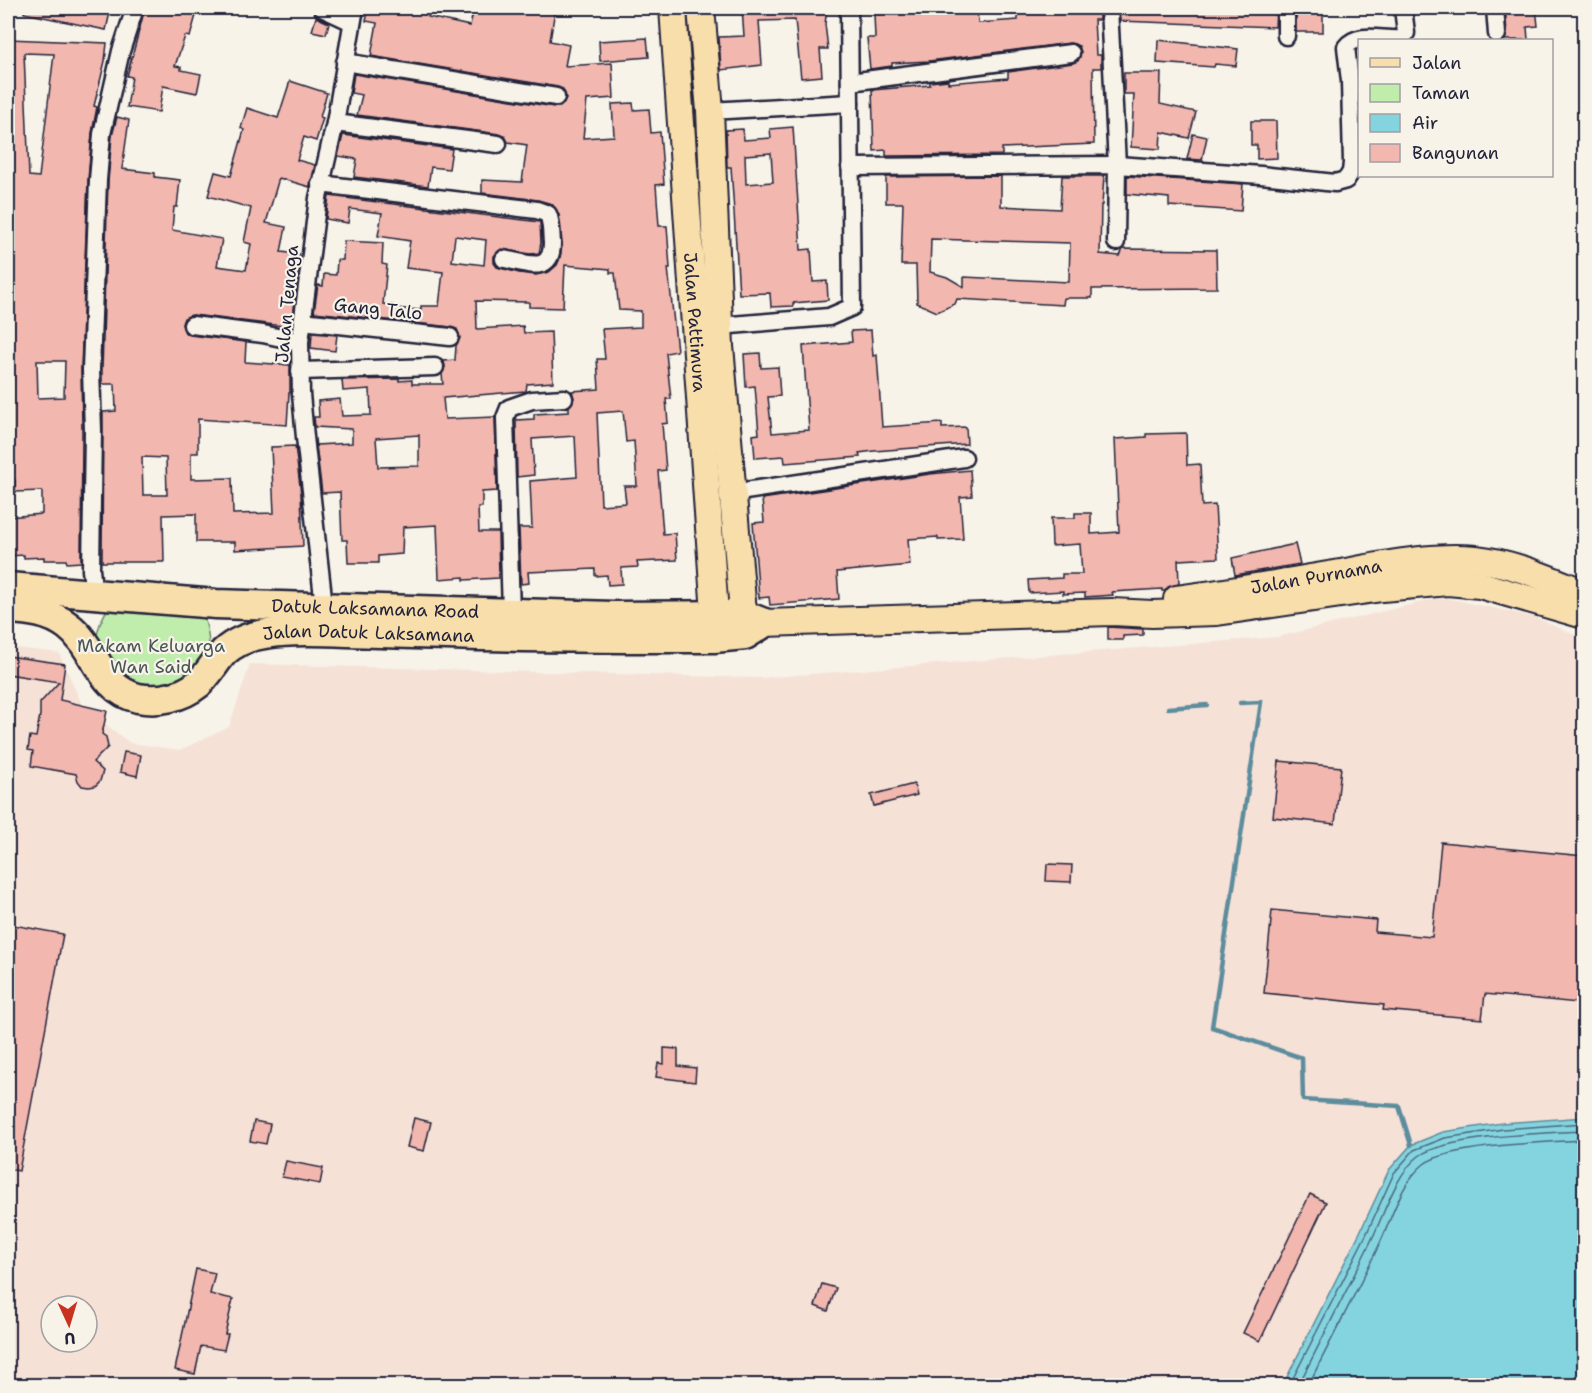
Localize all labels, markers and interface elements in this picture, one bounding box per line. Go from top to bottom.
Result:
legend [1358,39,1553,177]
text: Jalan [1412,51,1461,75]
text: Taman [1412,81,1470,105]
text: Air [1412,111,1438,135]
text: Bangunan [1412,141,1499,165]
street label: Jalan Tenaga [270,244,304,364]
street label: Jalan Pattimura [678,252,712,393]
street label: Gang Talo [333,292,423,326]
street label: Jalan Purnama [1249,554,1384,600]
street label: Datuk Laksamana Road [271,594,479,624]
street label: Jalan Datuk Laksamana [261,619,475,648]
park label: Makam Keluarga Wan Said [77,634,225,679]
north arrow [39,1294,99,1354]
text: U [64,1328,76,1349]

